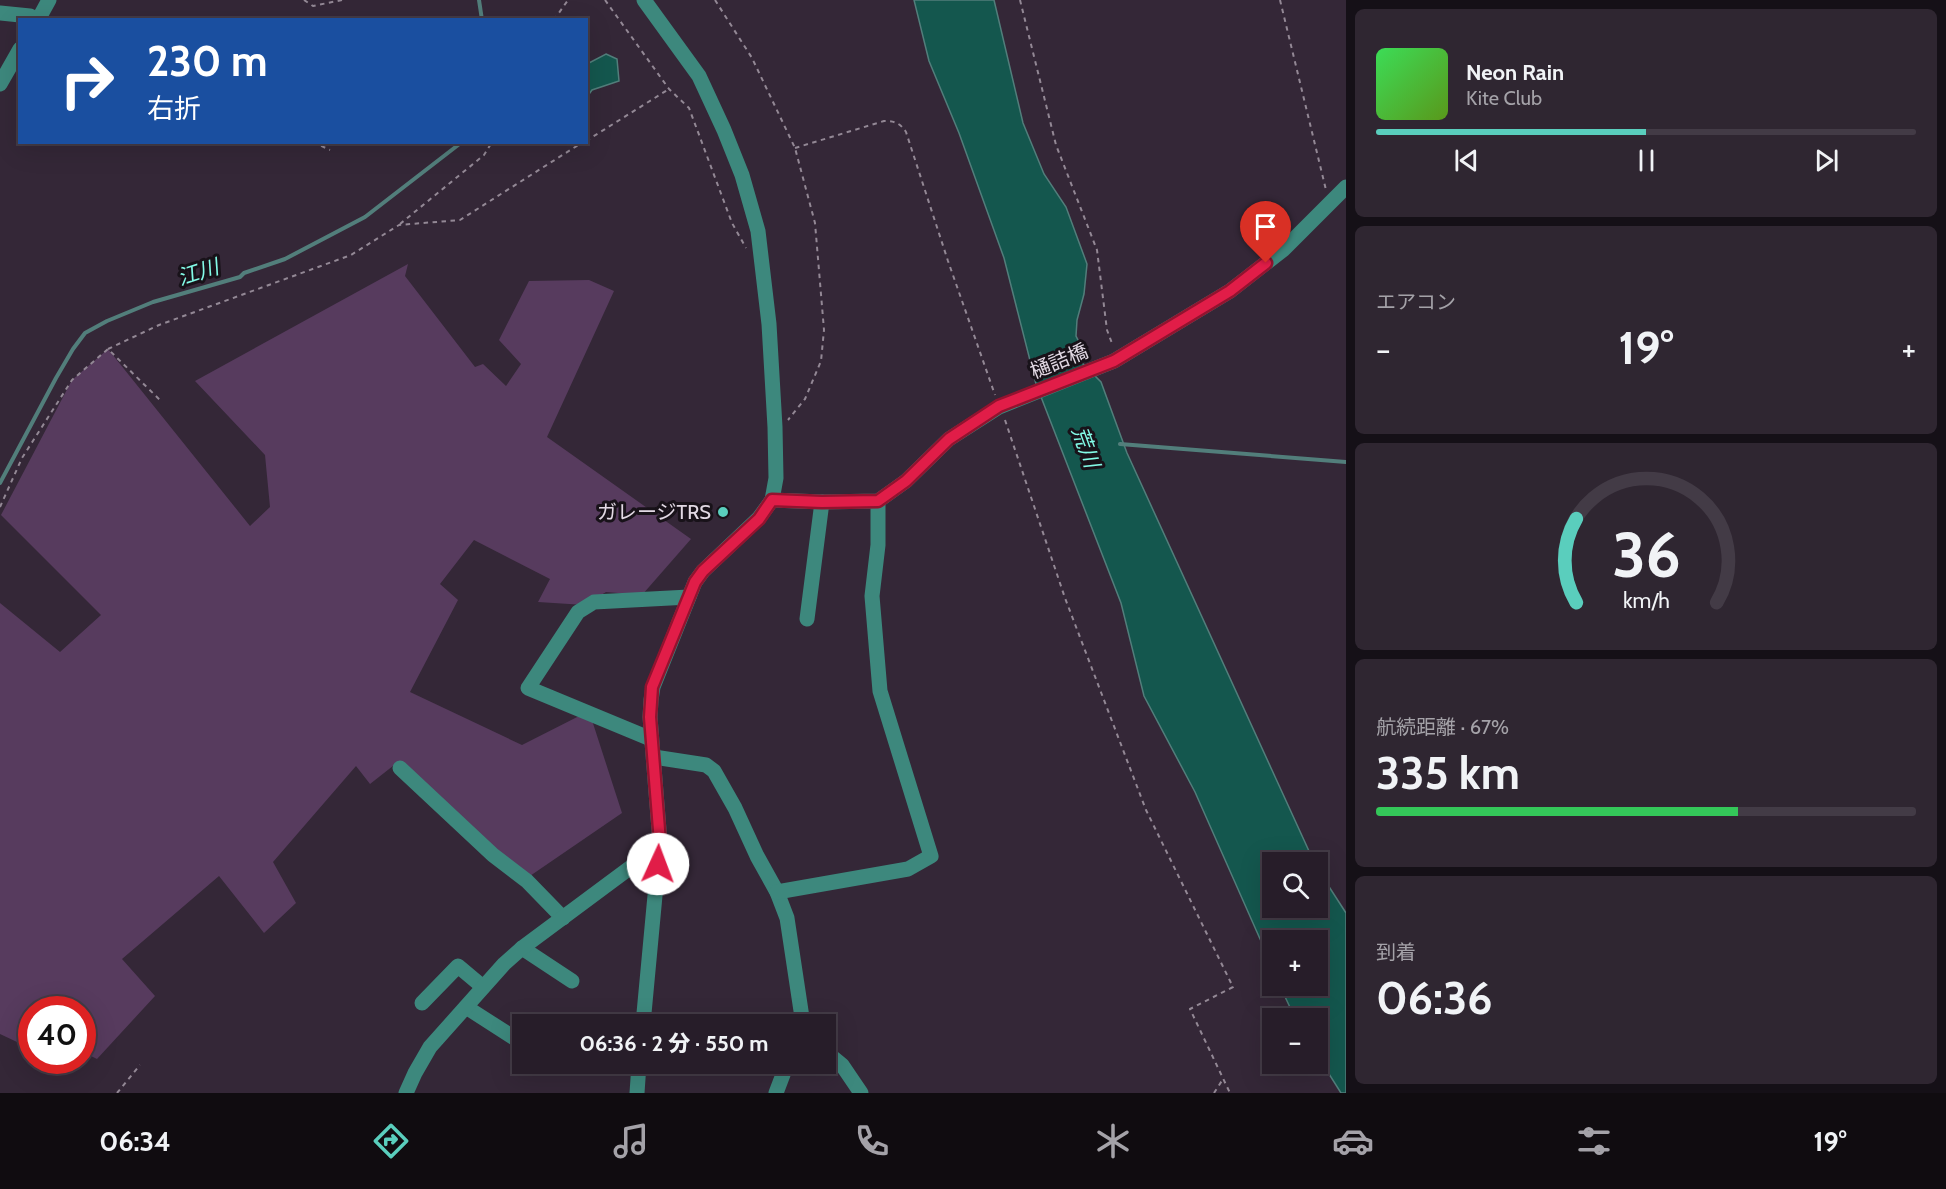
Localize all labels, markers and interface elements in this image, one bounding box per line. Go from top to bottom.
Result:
text: 230 m [147,35,267,87]
icon: right [48,42,126,120]
text: Neon Rain [1466,59,1564,86]
text: Kite Club [1466,86,1542,110]
text: 右折 [147,92,201,125]
icon: previous [1450,144,1483,177]
icon: pause [1630,144,1663,177]
icon: next [1810,144,1843,177]
pin [1240,201,1291,263]
icon: arrive [1249,210,1282,243]
water label: 江川 [174,253,224,290]
text: エアコン [1376,290,1456,314]
text: 19° [1619,321,1673,375]
text: − [1376,329,1391,369]
text: + [1901,329,1916,369]
street label: 樋詰橋 [1027,339,1091,383]
water label: 荒川 [1067,423,1106,473]
place label: ガレージTRS [597,500,711,524]
marker: ガレージTRS [716,505,730,519]
text: 36 [1612,518,1680,594]
text: km/h [1623,588,1669,614]
text: 航続距離 · 67% [1376,715,1509,739]
text: 335 km [1376,746,1520,800]
position arrow [626,832,690,896]
map controls [1262,852,1328,1074]
button: search [1262,852,1328,918]
button: + [1262,930,1328,996]
text: 到着 [1376,940,1416,964]
text: 06:36 [1376,971,1493,1025]
speed limit sign: 40 [18,996,96,1074]
button: − [1262,1008,1328,1074]
text: 06:36 · 2 分 · 550 m [580,1030,768,1057]
icon: directions [370,1120,412,1162]
icon: music [610,1120,652,1162]
icon: phone [851,1120,893,1162]
icon: climate [1092,1120,1134,1162]
icon: car [1332,1120,1374,1162]
icon: filters [1573,1120,1615,1162]
text: 06:34 [99,1125,171,1158]
text: 19° [1814,1125,1847,1158]

